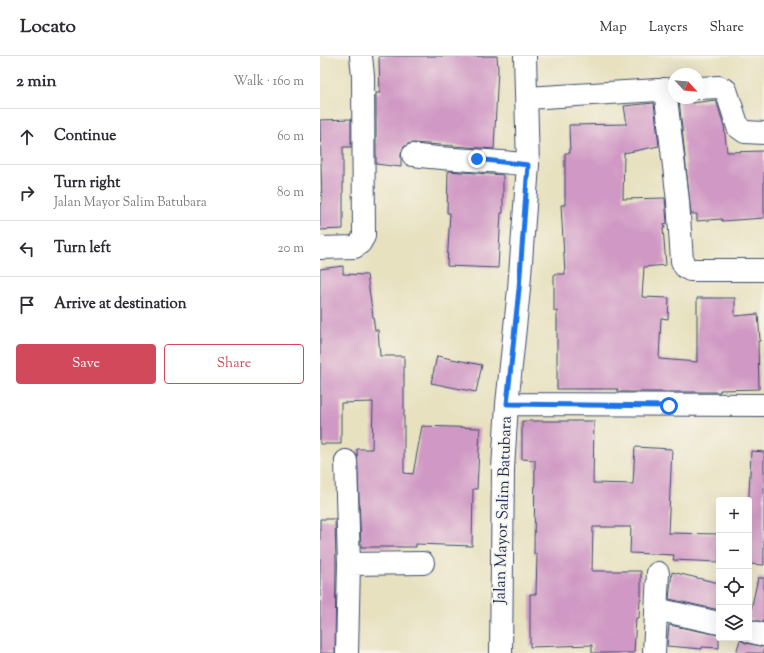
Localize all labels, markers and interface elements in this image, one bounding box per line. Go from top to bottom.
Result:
text: Locato [20,14,76,41]
text: Map [600,18,627,38]
text: Layers [649,18,687,38]
text: Share [709,18,744,38]
north arrow [668,68,704,104]
text: 2 min [16,70,57,94]
text: Walk · 160 m [233,73,304,91]
icon: ahead [16,126,38,148]
text: Continue [54,126,116,147]
text: 60 m [277,128,304,146]
route end [468,150,486,168]
text: Turn right [54,173,120,194]
icon: right [16,182,38,204]
text: 80 m [277,184,304,202]
text: Jalan Mayor Salim Batubara [54,194,207,212]
icon: left [16,238,38,260]
text: Turn left [54,238,111,259]
text: 20 m [278,240,304,258]
icon: arrive [16,294,38,316]
text: Arrive at destination [54,294,187,315]
button: Save [16,344,156,384]
button: Share [164,344,304,384]
route start [660,397,678,415]
street label: Jalan Mayor Salim Batubara [489,415,519,605]
map controls [716,497,752,641]
button: + [716,497,752,533]
button: − [716,533,752,569]
button: locate [716,569,752,605]
button: layers [716,605,752,641]

